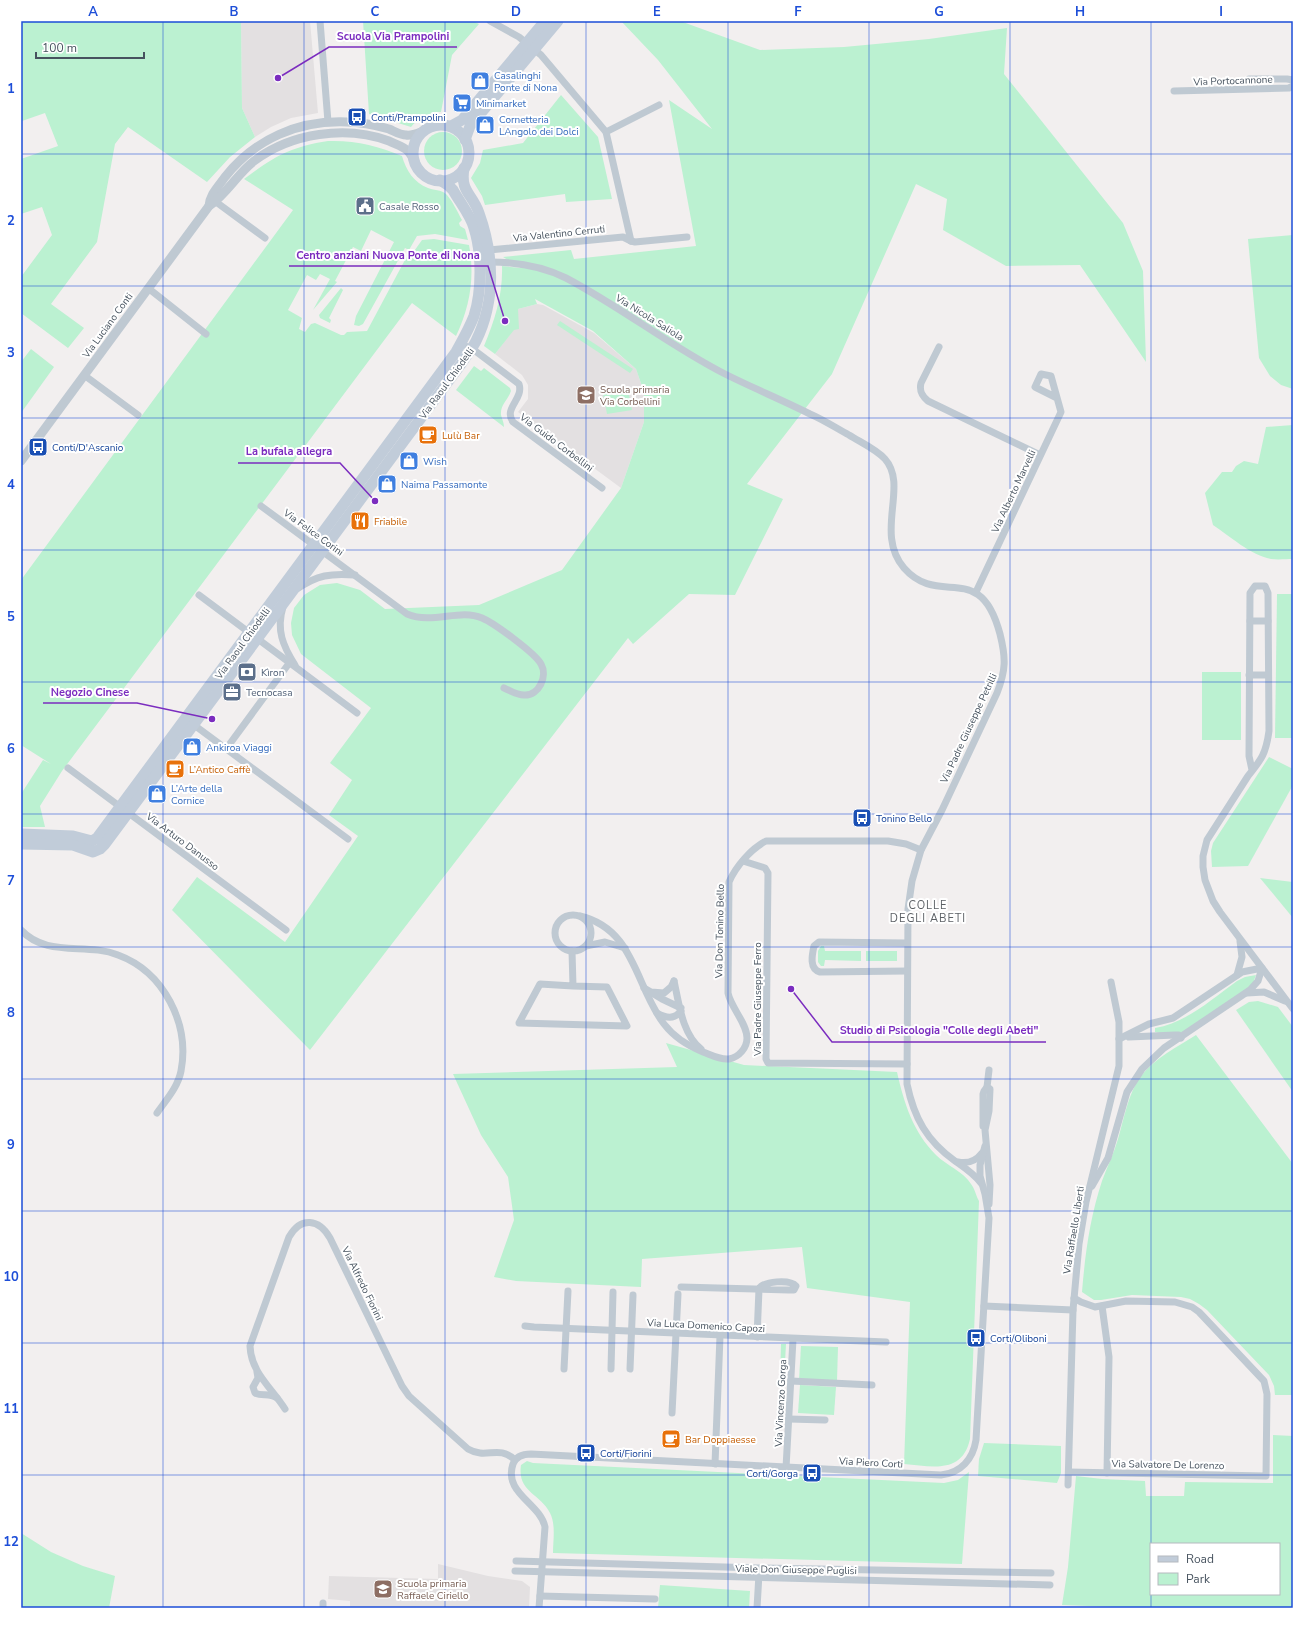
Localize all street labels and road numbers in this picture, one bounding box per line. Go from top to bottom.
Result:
street label: Via Portocannone [1192,73,1273,89]
street label: Via Valentino Cerruti [511,222,606,246]
street label: Via Luciano Conti [79,290,136,362]
street label: Via Nicola Saliola [612,291,686,345]
street label: Via Raoul Chiodelli [415,345,478,423]
street label: Via Guido Corbellini [516,410,596,475]
street label: Via Alberto Marvelli [988,448,1039,536]
street label: Via Felice Corini [280,506,346,559]
street label: Via Raoul Chiodelli [211,605,274,683]
street label: Via Padre Giuseppe Petrilli [937,671,1001,787]
street label: Via Arturo Danusso [142,809,222,874]
street label: Via Don Tonino Bello [712,883,728,979]
street label: Via Padre Giuseppe Ferro [751,942,765,1057]
street label: Via Raffaello Liberti [1060,1185,1088,1276]
street label: Via Alfredo Fiorini [338,1243,386,1323]
street label: Via Luca Domenico Capozi [646,1316,765,1336]
street label: Via Vincenzo Gorga [772,1359,790,1448]
street label: Via Piero Corti [837,1454,903,1472]
street label: Via Salvatore De Lorenzo [1110,1457,1225,1473]
street label: Viale Don Giuseppe Puglisi [734,1562,857,1578]

